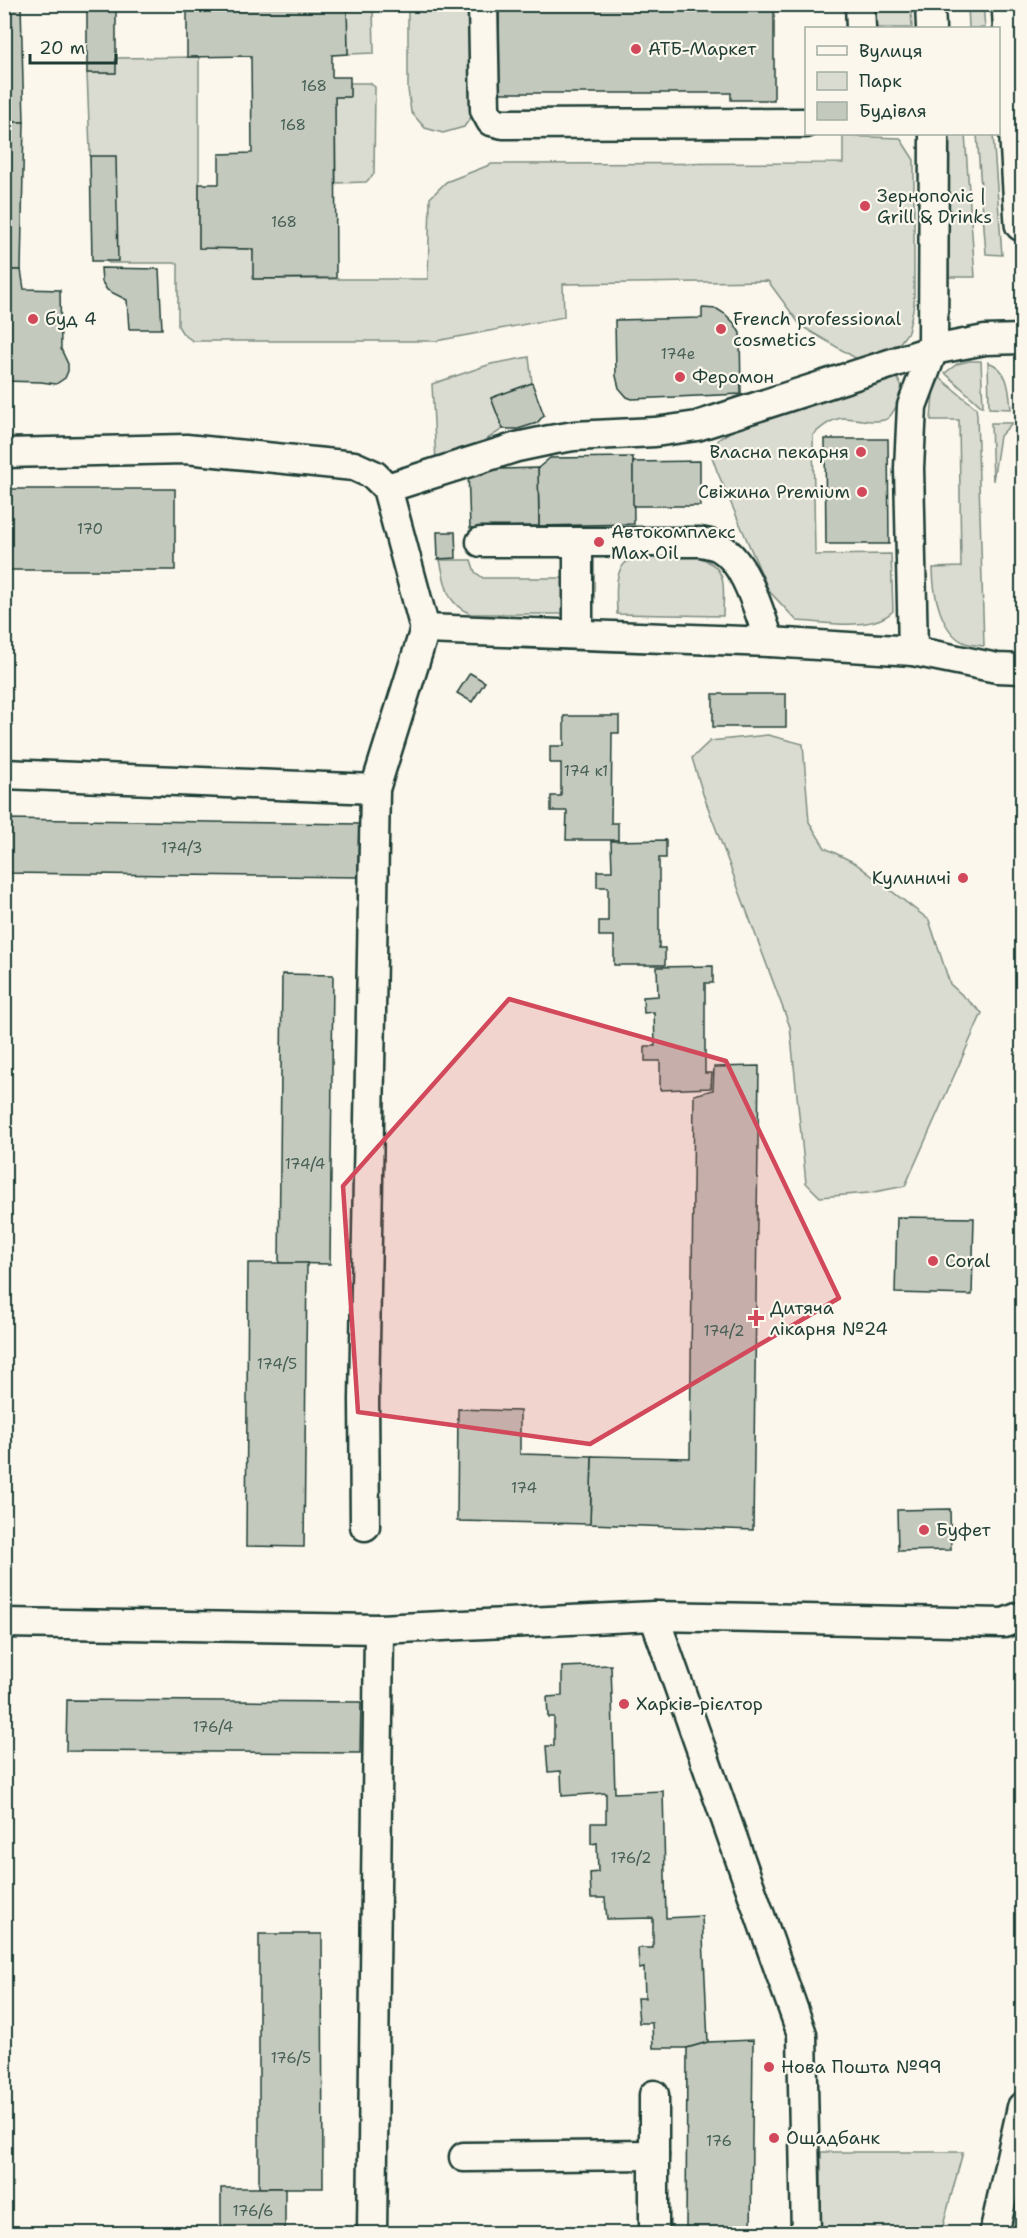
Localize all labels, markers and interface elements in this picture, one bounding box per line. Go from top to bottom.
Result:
scale bar [30,27,116,65]
legend [805,27,1000,135]
text: 20 m [39,36,85,60]
place label: АТБ-Маркет [648,37,757,61]
text: Вулиця [859,39,923,63]
marker: АТБ-Маркет [629,42,643,56]
text: Парк [859,69,902,93]
house number: 168 [301,76,327,96]
text: Будівля [859,99,927,123]
house number: 168 [280,115,306,135]
place label: Зернополіс | Grill & Drinks [877,184,992,229]
marker: Зернополіс | Grill & Drinks [858,199,872,213]
house number: 168 [271,212,297,232]
place label: буд 4 [45,307,97,331]
place label: French professional cosmetics [733,307,902,352]
marker: буд 4 [26,312,40,326]
marker: French professional cosmetics [714,322,728,336]
house number: 174е [661,344,695,364]
place label: Феромон [692,365,774,389]
marker: Феромон [673,370,687,384]
place label: Власна пекарня [709,440,849,464]
marker: Власна пекарня [854,445,868,459]
place label: Свіжина Premium [698,480,850,504]
marker: Свіжина Premium [855,485,869,499]
house number: 170 [77,519,103,539]
place label: Автокомплекс Max Oil [611,520,736,565]
marker: Автокомплекс Max Oil [592,535,606,549]
house number: 174 к1 [564,761,608,781]
house number: 174/3 [161,838,203,858]
place label: Кулиничі [872,866,951,890]
marker: Кулиничі [956,871,970,885]
house number: 174/4 [285,1154,325,1174]
place label: Coral [945,1249,991,1273]
marker: Coral [926,1254,940,1268]
place label: Дитяча лікарня №24 [770,1296,888,1341]
marker: Дитяча лікарня №24 [747,1309,765,1327]
house number: 174/2 [703,1321,745,1341]
house number: 174/5 [257,1354,297,1374]
house number: 174 [511,1478,537,1498]
place label: Буфет [936,1518,992,1542]
marker: Буфет [917,1523,931,1537]
place label: Харків-рієлтор [636,1692,763,1716]
marker: Харків-рієлтор [617,1697,631,1711]
house number: 176/4 [193,1717,233,1737]
house number: 176/2 [610,1848,652,1868]
house number: 176/5 [271,2048,311,2068]
place label: Нова Пошта №99 [781,2055,942,2079]
marker: Нова Пошта №99 [762,2060,776,2074]
place label: Ощадбанк [786,2126,880,2150]
house number: 176 [706,2131,732,2151]
marker: Ощадбанк [767,2131,781,2145]
house number: 176/6 [233,2201,273,2221]

